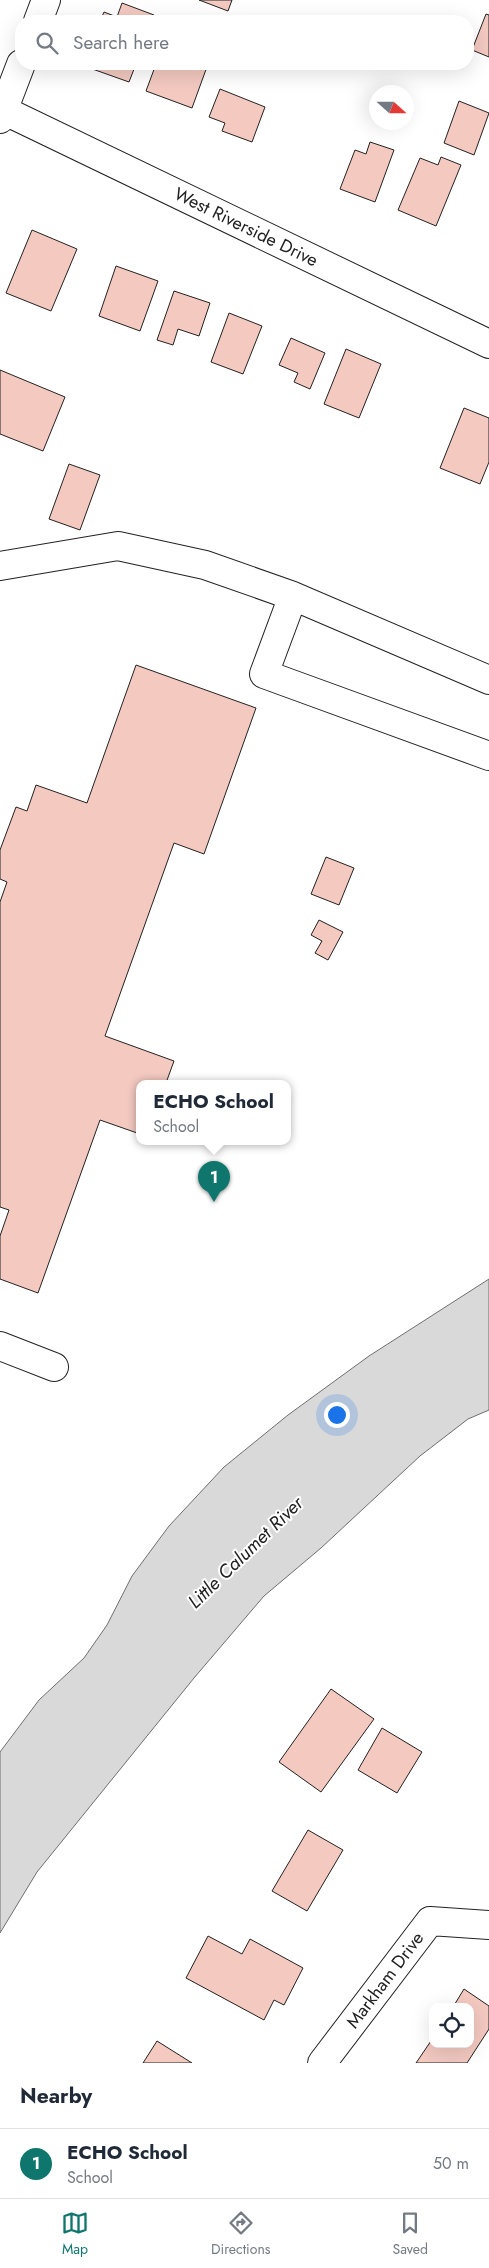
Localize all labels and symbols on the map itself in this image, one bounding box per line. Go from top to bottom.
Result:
north arrow [369,85,414,130]
street label: West Riverside Drive [170,181,322,273]
pin: 1 [198,1161,230,1202]
your location [324,1402,350,1428]
water label: Little Calumet River [182,1489,310,1615]
street label: Markham Drive [340,1926,430,2034]

